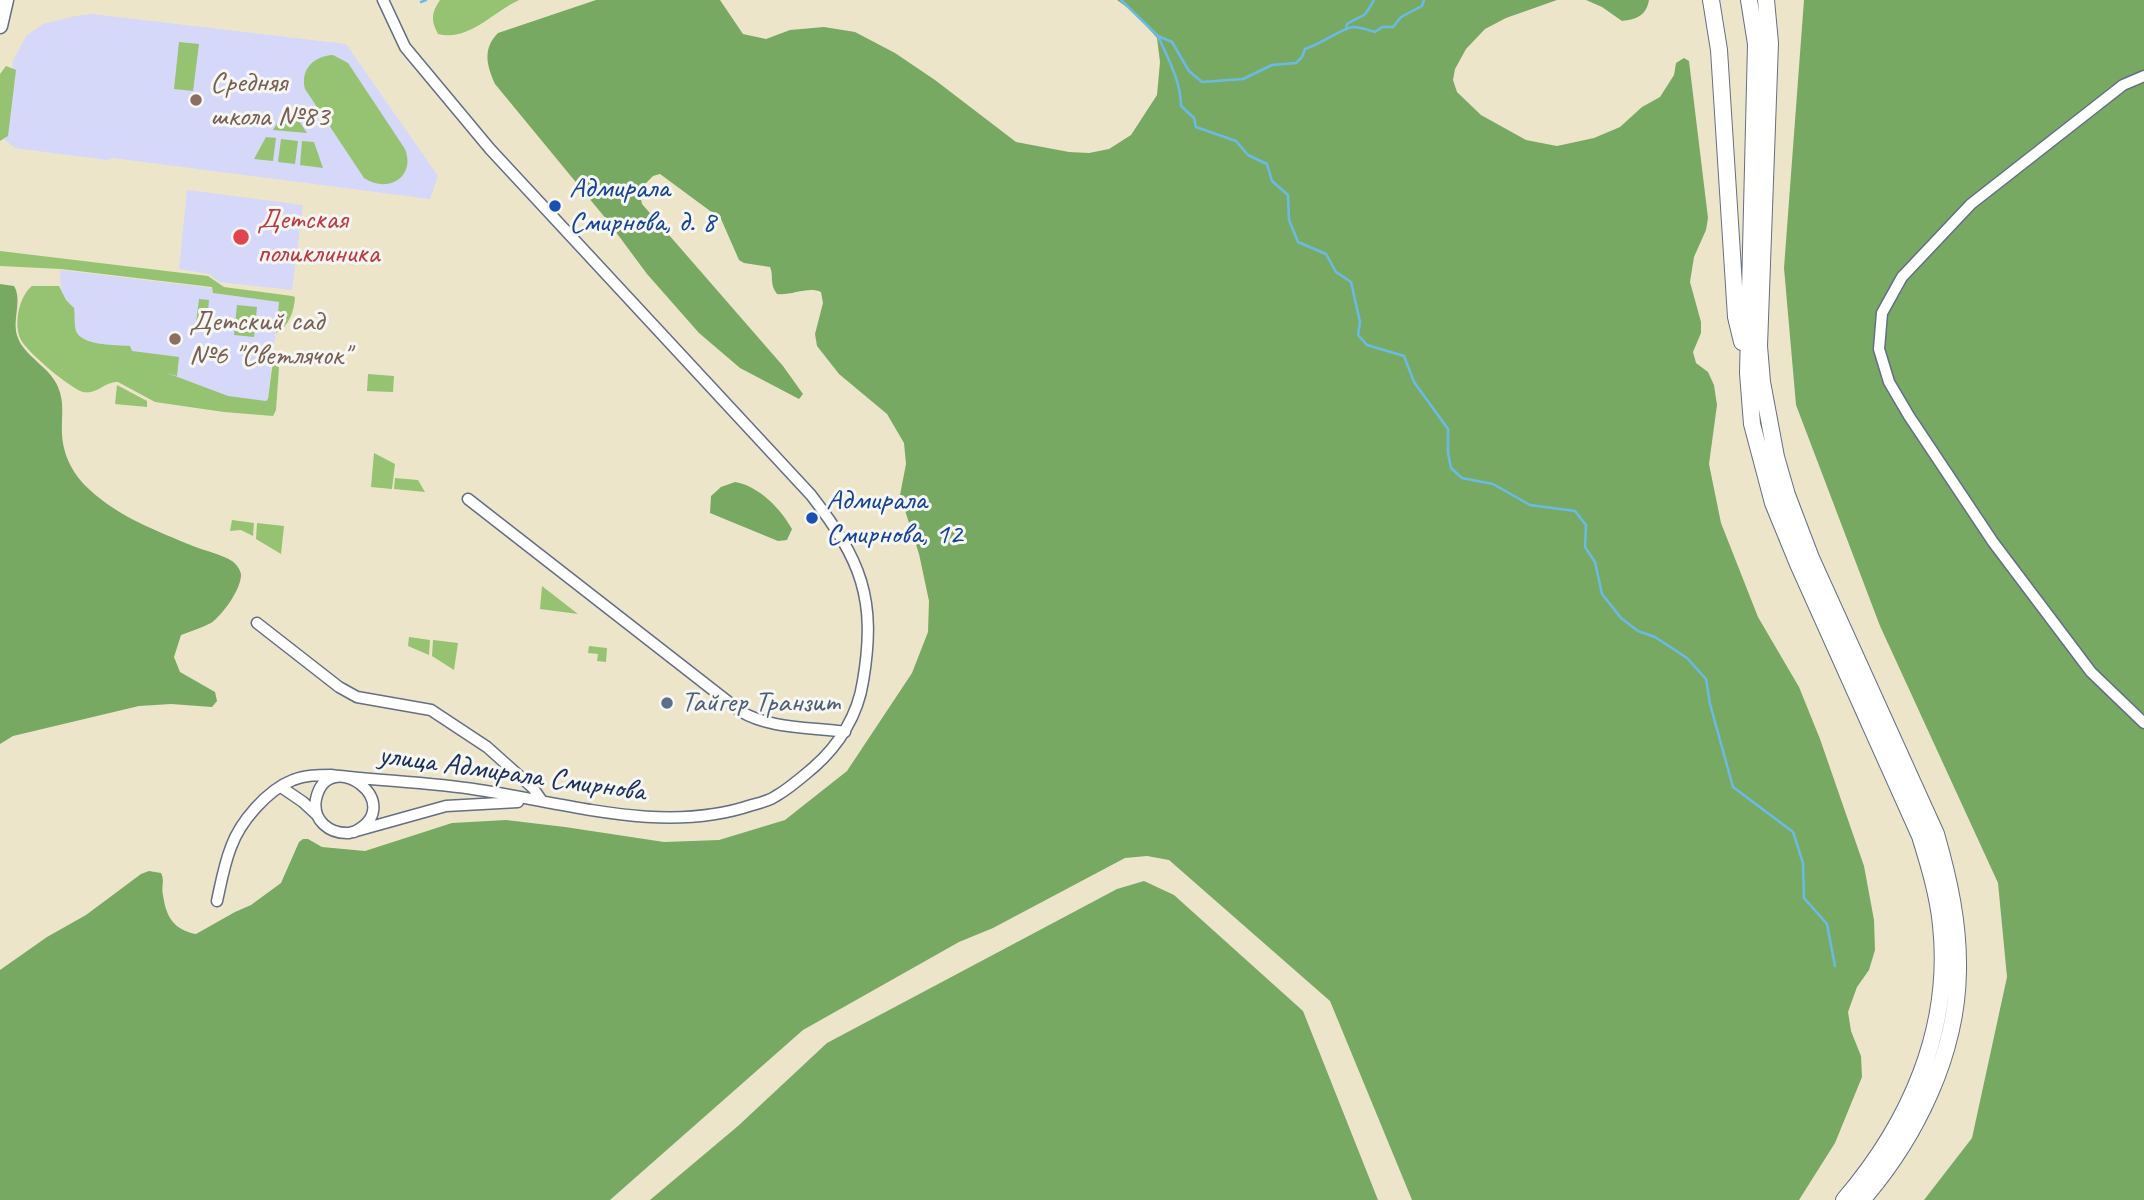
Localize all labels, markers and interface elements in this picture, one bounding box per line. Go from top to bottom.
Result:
place label: Средняя школа №83 [210,65,329,136]
marker: Средняя школа №83 [188,92,204,108]
place label: Адмирала Смирнова, д. 8 [569,171,716,242]
marker: Адмирала Смирнова, д. 8 [547,198,563,214]
place label: Детская поликлиника [257,202,379,272]
marker: Детская поликлиника [231,227,251,247]
place label: Детский сад №6 "Светлячок" [189,304,350,374]
marker: Детский сад №6 "Светлячок" [167,331,183,347]
place label: Адмирала Смирнова, 12 [826,483,962,554]
marker: Адмирала Смирнова, 12 [804,510,820,526]
place label: Тайгер Транзит [681,685,839,721]
marker: Тайгер Транзит [659,695,675,711]
street label: улица Адмирала Смирнова [376,737,648,811]

